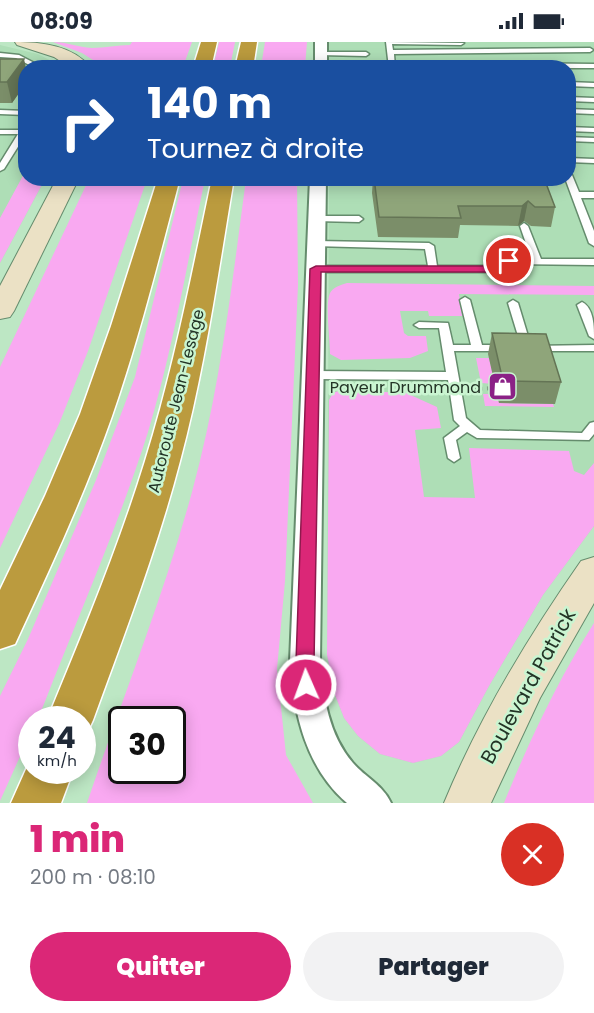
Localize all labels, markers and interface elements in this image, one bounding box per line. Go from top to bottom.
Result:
text: 08:09 [30,6,93,37]
text: 140 m [147,74,272,133]
icon: right [48,84,126,162]
text: Tournez à droite [147,130,364,167]
pin [483,235,534,286]
icon: arrive [492,244,525,277]
street label: Autoroute Jean-Lesage [142,307,210,495]
shop icon: Payeur Drummond [486,371,518,403]
place label: Payeur Drummond [330,376,481,399]
street label: Boulevard Patrick [474,603,583,769]
position arrow [274,653,338,717]
speed limit sign: 30 [108,706,186,784]
text: 24 [38,716,76,759]
text: km/h [37,750,77,771]
text: 1 min [30,814,125,865]
button: close [501,823,564,886]
text: 200 m · 08:10 [30,863,156,891]
button: Quitter [30,932,291,1001]
button: Partager [303,932,564,1001]

